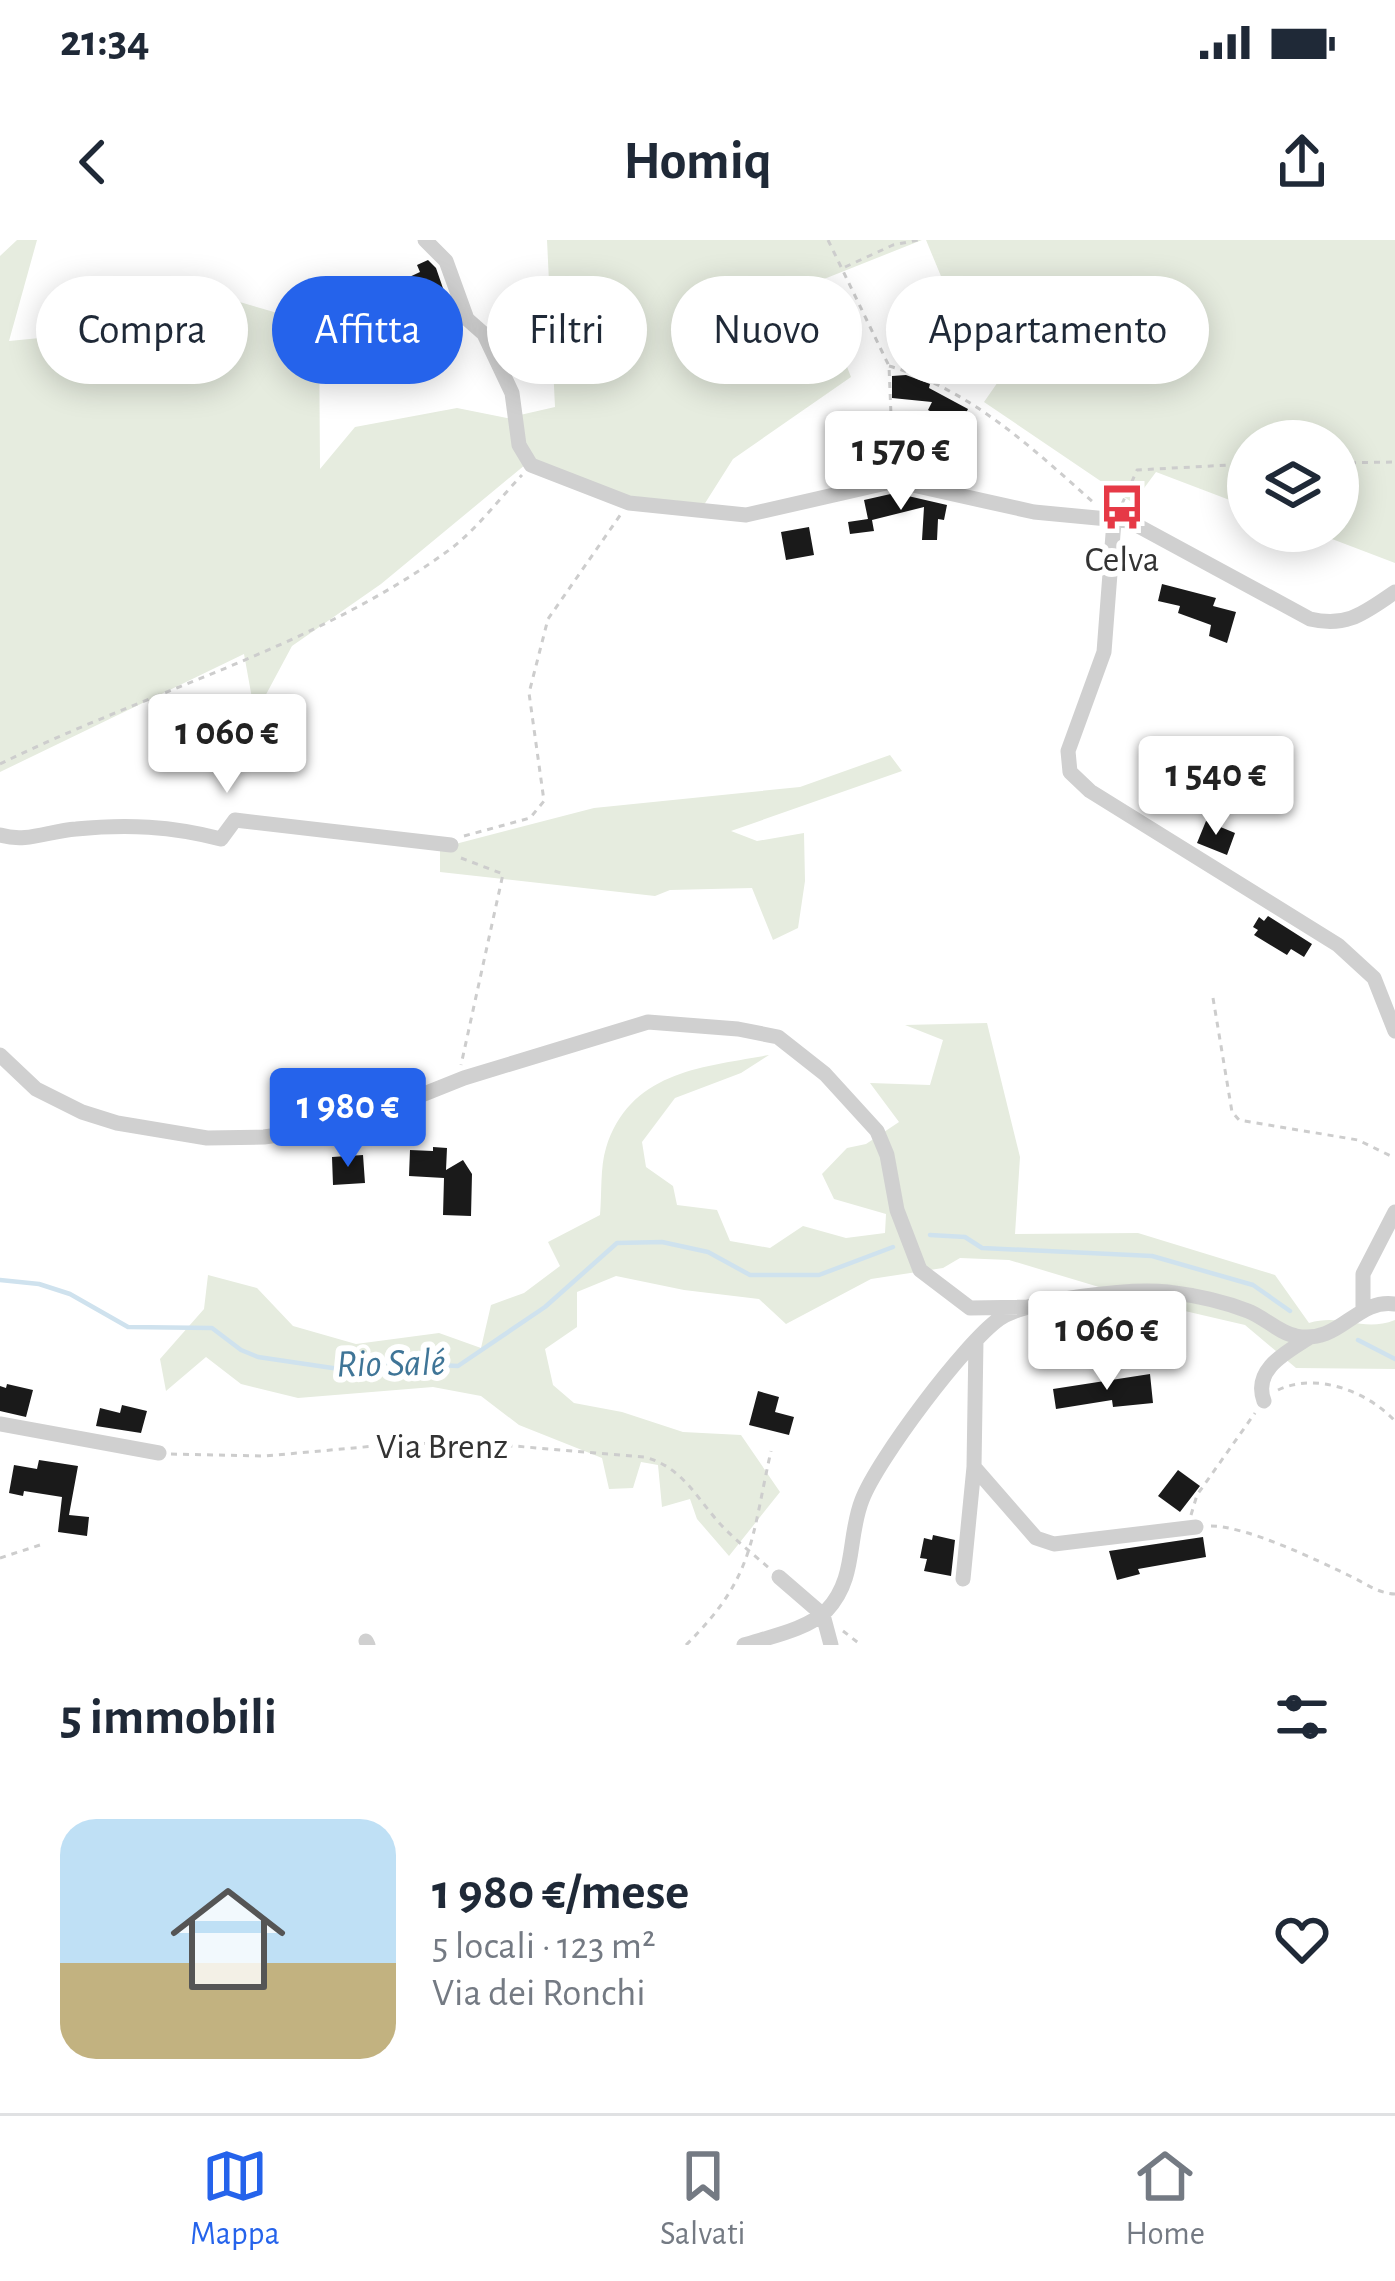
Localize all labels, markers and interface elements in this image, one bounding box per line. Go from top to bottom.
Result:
text: 21:34 [60,19,150,64]
icon: back [60,129,126,195]
icon: share [1269,129,1335,195]
text: Homiq [623,135,772,189]
chip: Compra [36,276,248,384]
chip: Affitta [272,276,463,384]
chip: Filtri [487,276,647,384]
chip: Nuovo [671,276,862,384]
chip: Appartamento [886,276,1209,384]
pin: 1 570 € [790,411,1012,513]
map controls [1227,420,1359,552]
button: layers [1227,420,1359,552]
text: 1 570 € [852,430,950,469]
bus stop icon: Celva [1097,482,1147,532]
place label: Celva [1085,542,1159,578]
pin: 1 060 € [116,694,338,796]
text: 1 060 € [175,713,279,752]
pin: 1 540 € [1105,736,1327,838]
text: 1 540 € [1166,755,1266,794]
pin: 1 980 € [237,1068,459,1170]
text: 1 980 € [297,1087,399,1126]
pin: 1 060 € [996,1291,1218,1393]
text: 1 060 € [1055,1310,1159,1349]
water label: Rio Salé [336,1344,446,1384]
street label: Via Brenz [376,1429,508,1465]
icon: filters [1269,1684,1335,1750]
text: 5 immobili [60,1692,277,1743]
icon: home [156,1867,300,2011]
text: 1 980 €/mese [432,1867,689,1918]
icon: heart [1269,1906,1335,1972]
text: 5 locali · 123 m² [432,1927,656,1966]
text: Via dei Ronchi [432,1974,646,2013]
tab: Mappa [190,2143,280,2255]
tab: Salvati [660,2143,745,2255]
tab: Home [1126,2143,1205,2255]

